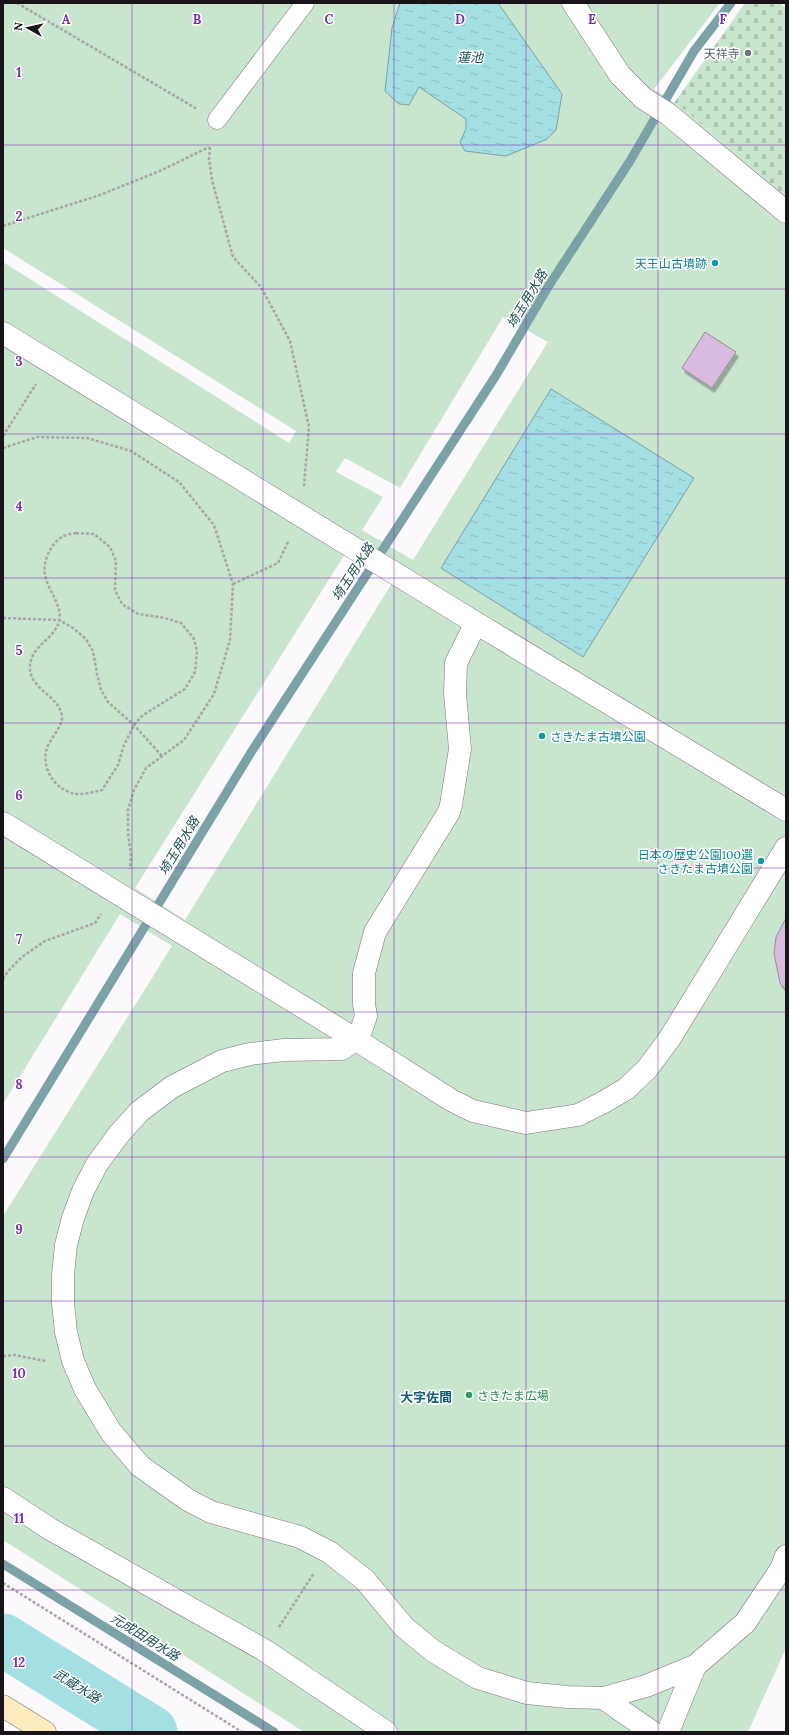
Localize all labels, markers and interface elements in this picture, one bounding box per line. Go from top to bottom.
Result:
north arrow [8,8,48,48]
text: A [62,11,71,28]
text: B [193,11,202,28]
text: C [325,11,334,28]
text: D [455,11,465,28]
text: E [588,11,596,28]
text: F [719,11,727,28]
text: N [11,21,26,32]
place label: 天祥寺 [704,46,740,61]
marker: 天祥寺 [743,48,753,58]
water label: 蓮池 [457,49,485,66]
text: 1 [16,64,22,81]
text: 2 [16,208,23,225]
place label: 天王山古墳跡 [635,256,707,271]
marker: 天王山古墳跡 [710,258,720,268]
water label: 埼玉用水路 [503,266,552,331]
text: 3 [15,353,23,370]
text: 4 [15,498,23,515]
water label: 埼玉用水路 [328,539,378,604]
text: 5 [15,642,23,659]
place label: さきたま古墳公園 [550,729,646,744]
marker: さきたま古墳公園 [537,731,547,741]
text: 6 [15,787,23,804]
water label: 埼玉用水路 [155,813,204,878]
place label: 日本の歴史公園100選 さきたま古墳公園 [638,847,753,876]
marker: 日本の歴史公園100選 さきたま古墳公園 [756,856,766,866]
text: 7 [16,931,22,948]
text: 8 [15,1076,23,1093]
text: 9 [15,1221,23,1238]
text: 10 [12,1365,26,1382]
place label: さきたま広場 [477,1388,549,1403]
district label: 大字佐間 [400,1389,452,1406]
marker: さきたま広場 [464,1390,474,1400]
text: 11 [14,1510,24,1527]
water label: 元成田用水路 [107,1609,183,1665]
text: 12 [13,1654,25,1671]
water label: 武蔵水路 [50,1665,104,1708]

